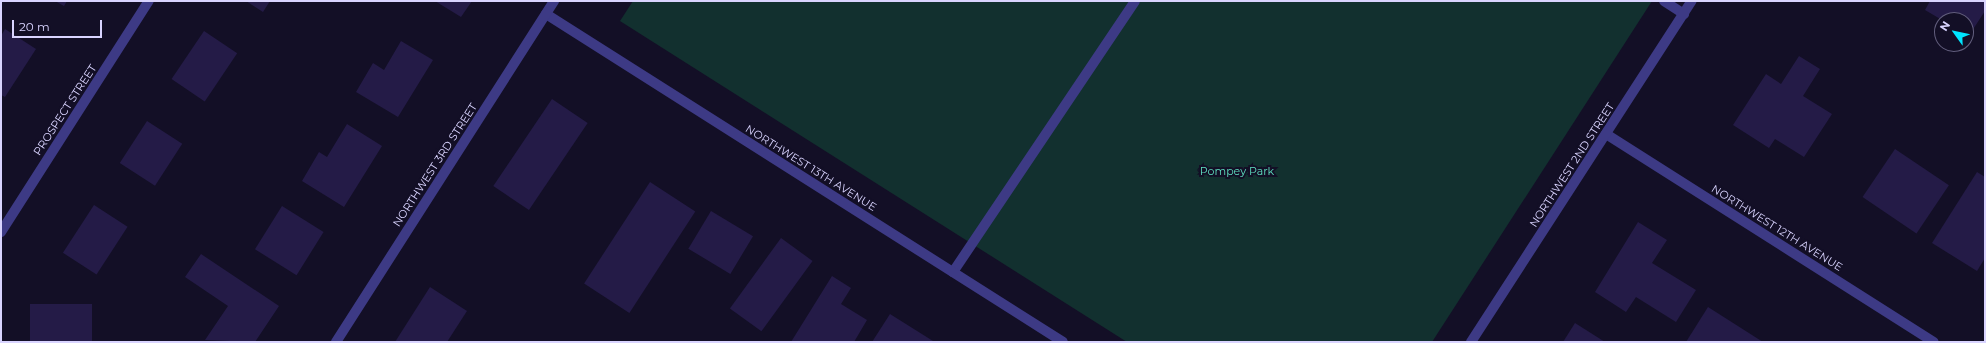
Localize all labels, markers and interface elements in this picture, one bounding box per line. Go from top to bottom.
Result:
scale bar [14,12,104,38]
north arrow [1934,12,1974,52]
text: N [1936,18,1953,34]
text: 20 m [19,19,50,34]
street label: PROSPECT STREET [31,62,99,158]
street label: NORTHWEST 2ND STREET [1527,100,1617,230]
street label: NORTHWEST 3RD STREET [390,101,480,229]
street label: NORTHWEST 13TH AVENUE [743,122,879,214]
park label: Pompey Park [1200,164,1274,178]
street label: NORTHWEST 12TH AVENUE [1709,182,1845,274]

